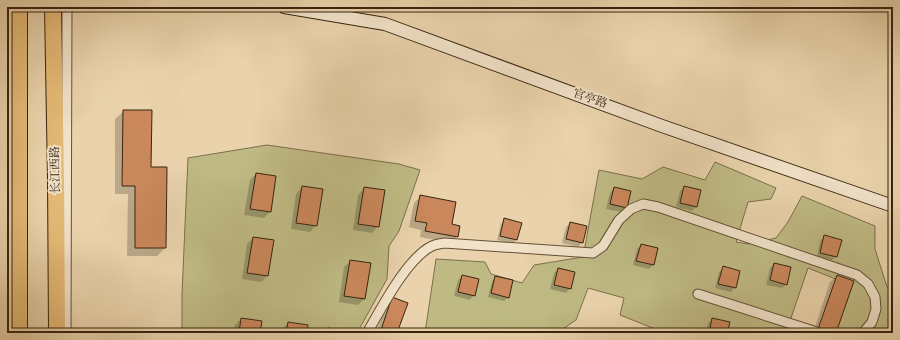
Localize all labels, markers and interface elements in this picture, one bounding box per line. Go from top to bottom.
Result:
street label: 官亭路 [570,85,610,113]
street label: 长江西路 [48,146,64,194]

